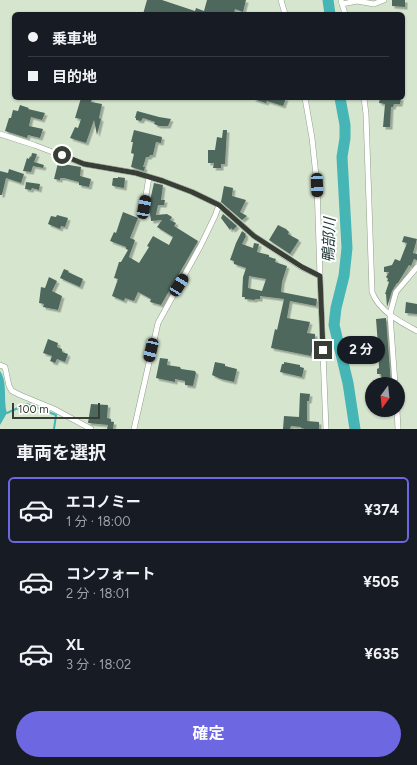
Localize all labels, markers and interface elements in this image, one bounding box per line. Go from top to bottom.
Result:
text: 乗車地 [52,30,97,48]
text: 目的地 [52,68,97,86]
route start [53,146,71,164]
car [311,173,323,197]
car [136,194,152,220]
water label: 鴨部川 [319,215,339,263]
car [168,272,190,298]
callout: 2 分 [337,336,385,364]
car [142,337,160,363]
route end [314,341,332,359]
text: 2 分 [349,342,373,357]
north arrow [365,377,405,417]
map controls [365,377,405,417]
scale bar [12,401,100,420]
text: 100 m [18,403,49,416]
text: 車両を選択 [16,442,106,464]
icon: car [18,492,54,528]
text: エコノミー [66,493,141,511]
text: ¥374 [364,501,399,519]
text: 1 分 · 18:00 [66,514,131,529]
icon: car [18,564,54,600]
text: コンフォート [66,565,156,583]
text: ¥505 [363,573,399,591]
text: 2 分 · 18:01 [66,586,130,601]
icon: car [18,636,54,672]
text: XL [66,636,84,654]
text: ¥635 [364,645,399,663]
text: 3 分 · 18:02 [66,657,131,672]
button: 確定 [16,711,401,757]

